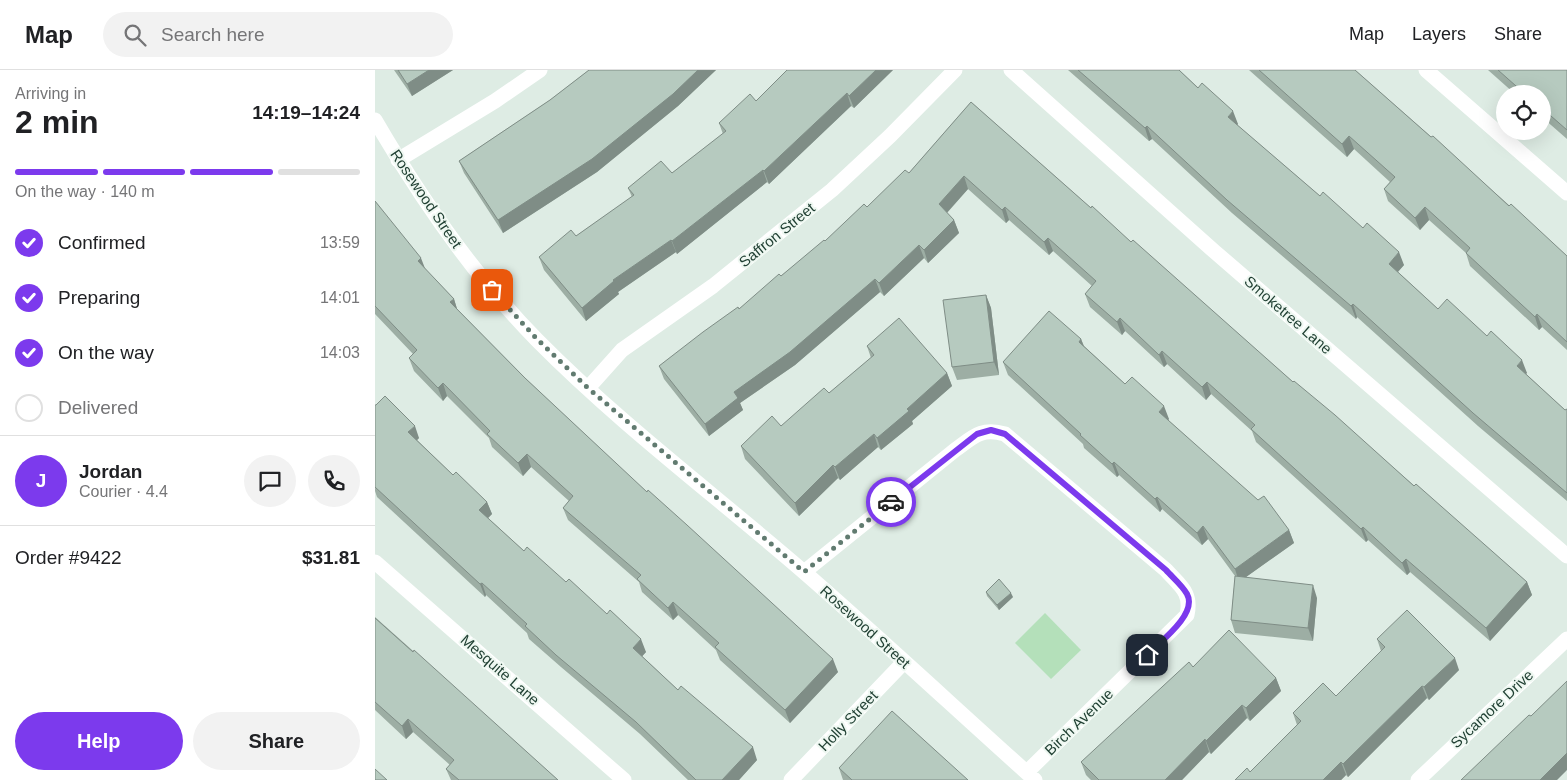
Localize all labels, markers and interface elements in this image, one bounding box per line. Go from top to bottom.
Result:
search box [103,12,453,57]
text: Map [25,21,73,48]
icon: search [121,21,149,49]
text: Search here [161,24,265,45]
text: Map [1349,24,1384,44]
text: Layers [1412,24,1466,44]
text: Share [1494,24,1542,44]
text: Arriving in [15,85,86,102]
map controls [1496,85,1551,140]
button: locate [1496,85,1551,140]
text: 14:19–14:24 [252,102,360,123]
text: 2 min [15,104,99,140]
street label: Rosewood Street [387,146,466,252]
text: On the way · 140 m [15,183,155,200]
street label: Saffron Street [735,198,819,270]
icon: check [15,229,43,257]
text: Confirmed [58,232,146,253]
text: 13:59 [320,234,360,251]
pin [471,269,513,311]
street label: Smoketree Lane [1241,272,1335,357]
icon: bag [478,276,506,304]
icon: check [15,284,43,312]
text: Preparing [58,287,140,308]
text: 14:01 [320,289,360,306]
icon: check [15,339,43,367]
text: On the way [58,342,154,363]
text: 14:03 [320,344,360,361]
text: Delivered [58,397,138,418]
button: chat [244,455,296,507]
button: phone [308,455,360,507]
text: Jordan [79,461,142,482]
text: J [36,470,46,491]
courier [866,477,916,527]
text: Courier · 4.4 [79,483,168,500]
icon: car [877,488,905,516]
text: Order #9422 [15,547,122,568]
text: $31.81 [302,547,360,568]
street label: Rosewood Street [817,582,914,672]
street label: Mesquite Lane [458,631,543,708]
pin [1126,634,1168,676]
icon: home [1133,641,1161,669]
street label: Sycamore Drive [1447,666,1536,751]
street label: Birch Avenue [1041,685,1116,758]
street label: Holly Street [815,686,881,754]
button: Help [15,712,183,770]
button: Share [193,712,360,770]

